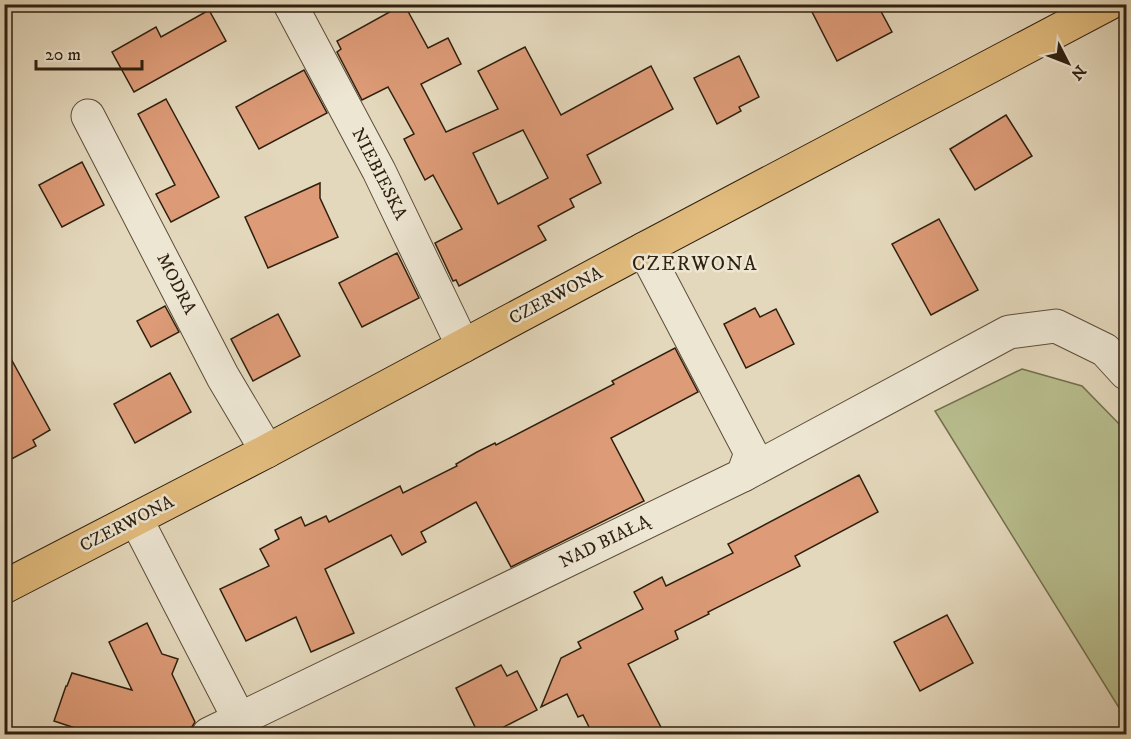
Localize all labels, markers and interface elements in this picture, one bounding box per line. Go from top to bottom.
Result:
scale bar [36,33,142,71]
north arrow [1038,33,1098,93]
text: 20 m [45,44,81,66]
text: N [1067,61,1090,84]
street label: NIEBIESKA [346,124,412,224]
street label: MODRA [151,250,201,319]
district label: CZERWONA [632,252,758,277]
street label: CZERWONA [506,262,607,330]
street label: CZERWONA [76,491,178,557]
street label: NAD BIAŁĄ [556,510,654,573]

